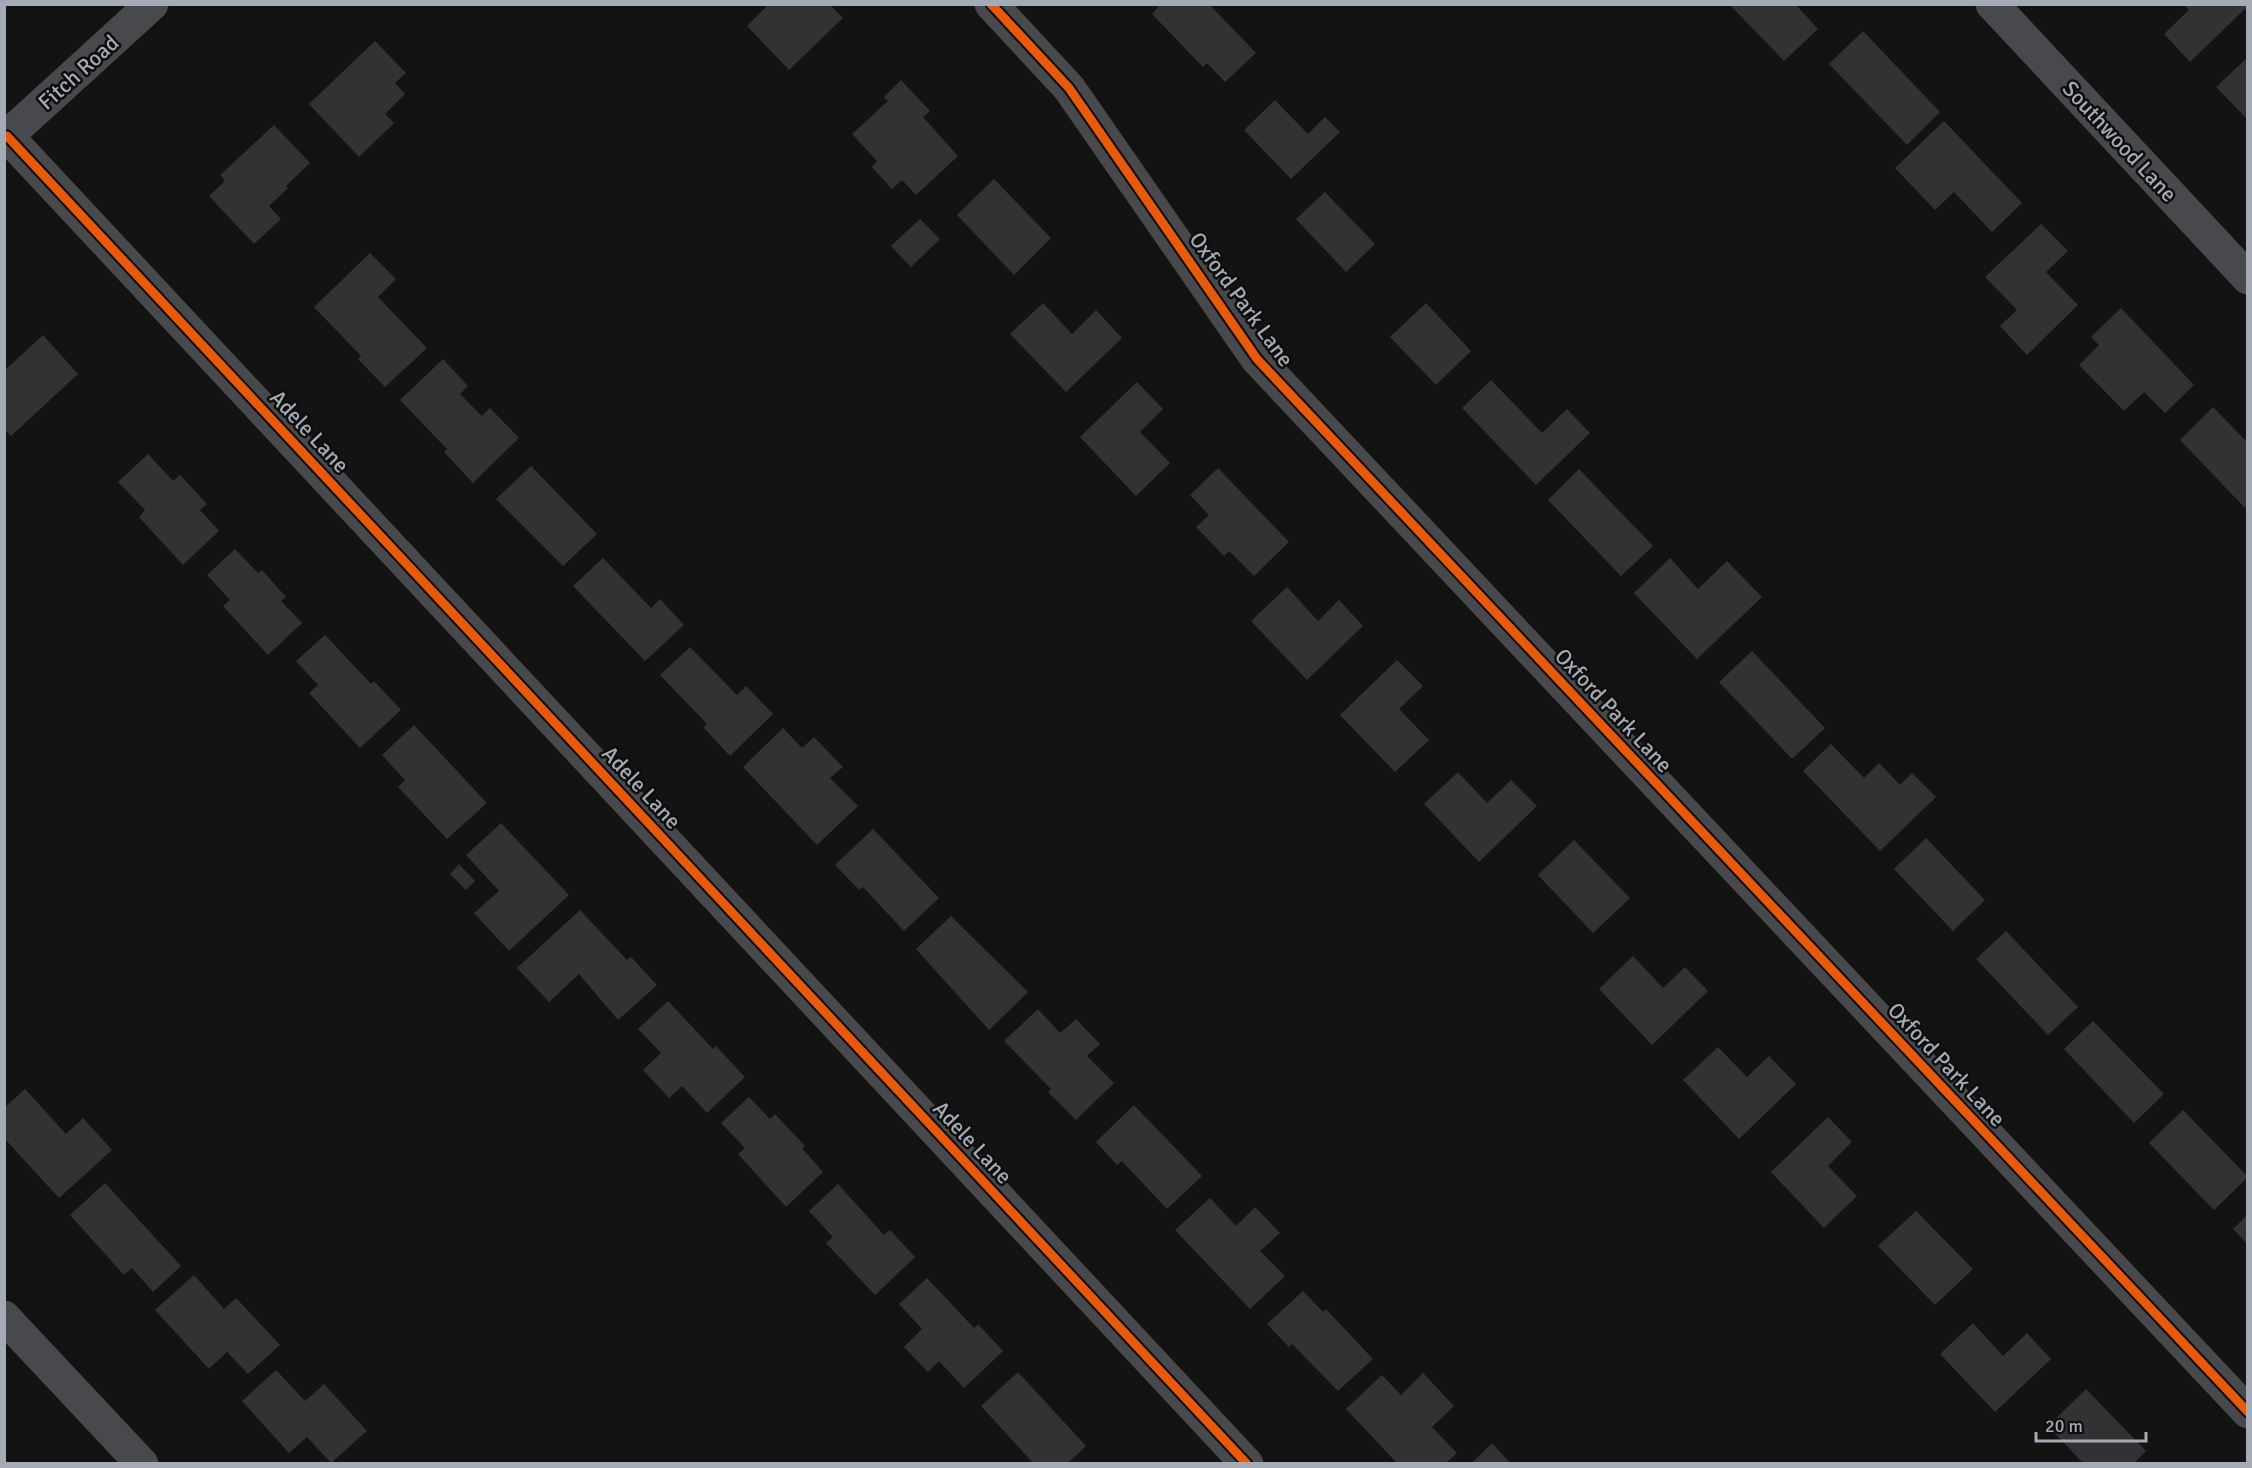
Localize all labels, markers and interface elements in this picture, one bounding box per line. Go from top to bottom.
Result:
street label: Fitch Road [32,29,124,116]
street label: Southwood Lane [2057,75,2183,207]
street label: Oxford Park Lane [1184,227,1300,372]
street label: Adele Lane [264,384,355,478]
street label: Oxford Park Lane [1549,643,1678,778]
street label: Adele Lane [596,740,687,834]
street label: Oxford Park Lane [1882,997,2011,1132]
street label: Adele Lane [927,1095,1018,1189]
scale bar [2036,1405,2146,1443]
text: 20 m [2045,1415,2083,1437]

